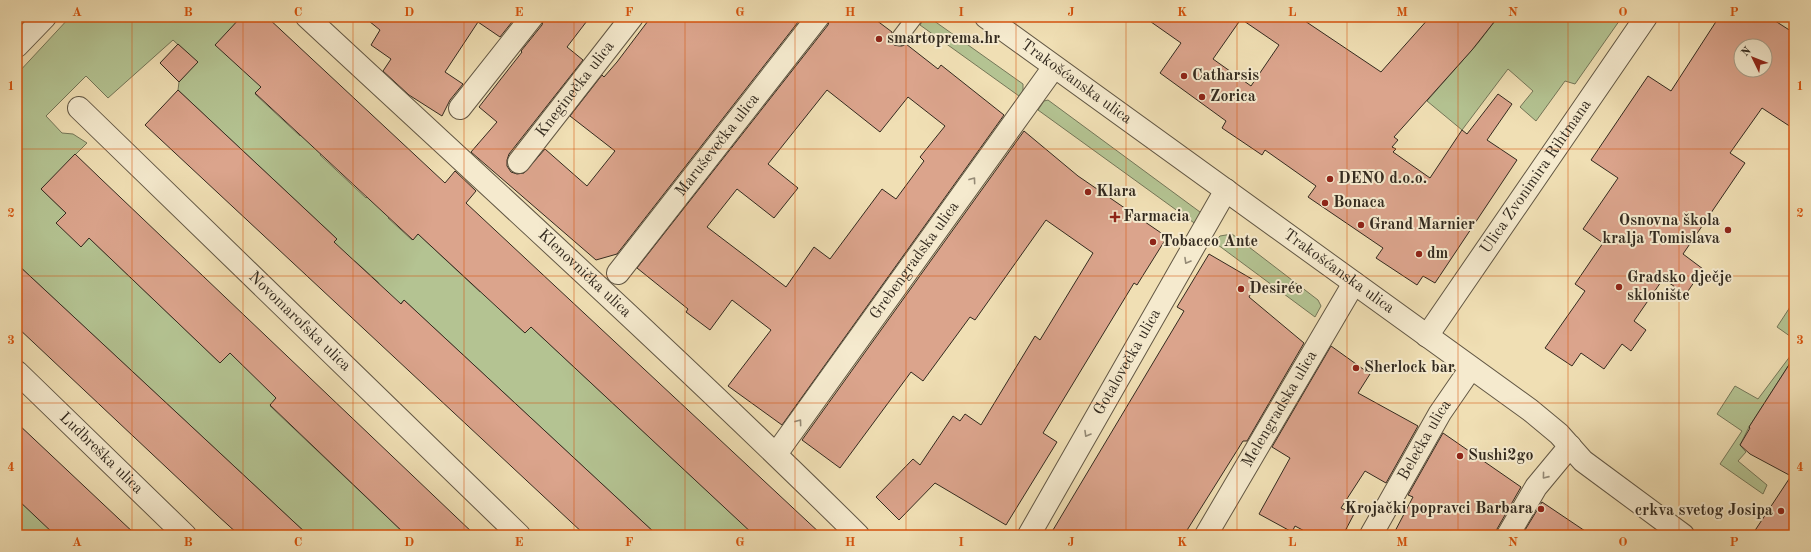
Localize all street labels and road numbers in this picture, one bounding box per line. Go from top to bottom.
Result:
street label: Trakošćanska ulica [1018,37,1134,127]
street label: Kneginečka ulica [533,38,618,140]
street label: Maruševečka ulica [673,91,763,200]
street label: Ulica Zvonimira Rihtmana [1478,97,1595,257]
street label: Grebengradska ulica [867,199,963,323]
street label: Trakošćanska ulica [1280,226,1397,317]
street label: Klenovnička ulica [535,227,634,321]
street label: Novomarofska ulica [245,269,354,375]
street label: Gotalovečka ulica [1091,306,1164,418]
street label: Melengradska ulica [1240,348,1320,470]
street label: Belečka ulica [1396,397,1454,483]
street label: Ludbreška ulica [56,410,146,497]

